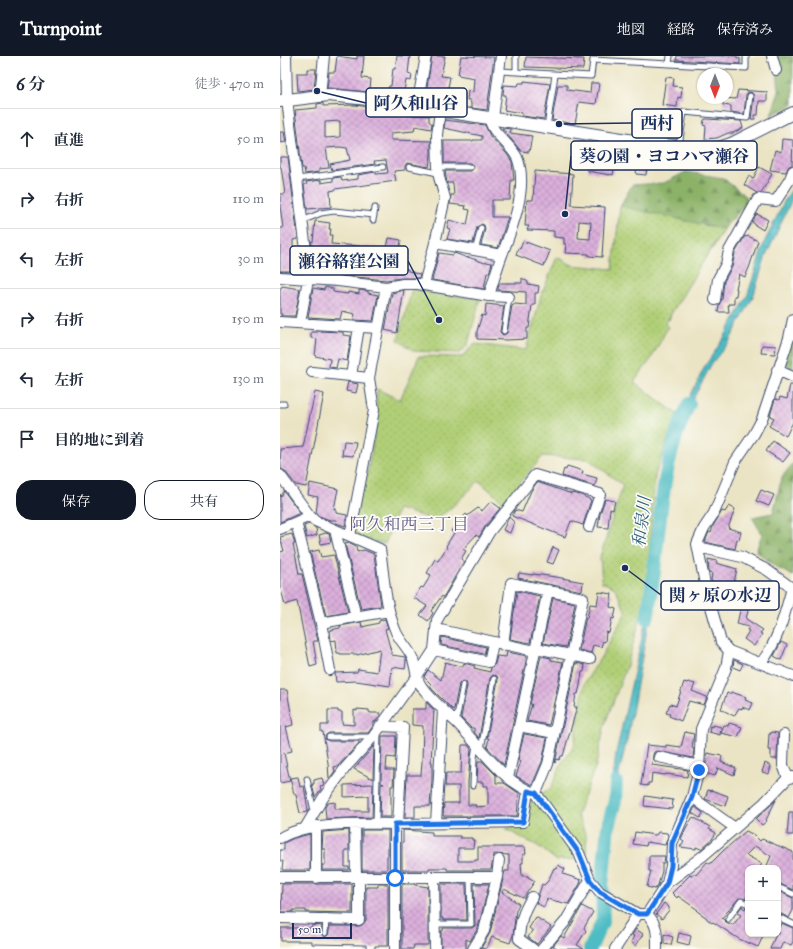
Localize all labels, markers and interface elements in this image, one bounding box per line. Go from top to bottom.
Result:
text: Turnpoint [20,17,102,40]
text: 地図 [617,21,645,38]
text: 経路 [667,21,695,38]
text: 保存済み [717,21,773,38]
north arrow [697,68,733,104]
text: 6 分 [16,74,45,95]
text: 徒歩 · 470 m [195,76,264,92]
callout: 阿久和山谷 [366,88,467,117]
text: 阿久和山谷 [374,93,459,114]
callout: 西村 [632,109,682,138]
text: 西村 [640,113,674,134]
icon: ahead [16,128,38,150]
text: 直進 [54,131,84,149]
text: 50 m [237,131,264,147]
callout: 葵の園・ヨコハマ瀬谷 [571,141,757,170]
text: 葵の園・ヨコハマ瀬谷 [579,146,749,167]
icon: right [16,188,38,210]
text: 右折 [54,191,84,209]
text: 110 m [232,191,264,207]
callout: 瀬谷絡窪公園 [290,246,408,275]
icon: left [16,248,38,270]
text: 左折 [54,251,84,269]
text: 30 m [238,251,264,267]
text: 瀬谷絡窪公園 [298,251,400,272]
icon: right [16,308,38,330]
text: 右折 [54,311,84,329]
text: 150 m [232,311,264,327]
icon: left [16,368,38,390]
text: 左折 [54,371,84,389]
text: 130 m [232,371,264,387]
icon: arrive [16,428,38,450]
text: 目的地に到着 [54,431,144,449]
button: 保存 [16,480,136,520]
button: 共有 [144,480,264,520]
water label: 和泉川 [628,493,656,549]
district label: 阿久和西三丁目 [350,514,469,535]
callout: 関ヶ原の水辺 [661,581,779,610]
text: 関ヶ原の水辺 [669,585,771,606]
route end [690,761,708,779]
map controls [745,865,781,937]
button: + [745,865,781,901]
route start [386,869,404,887]
button: − [745,901,781,937]
scale bar [292,921,352,940]
text: 50 m [298,923,321,936]

